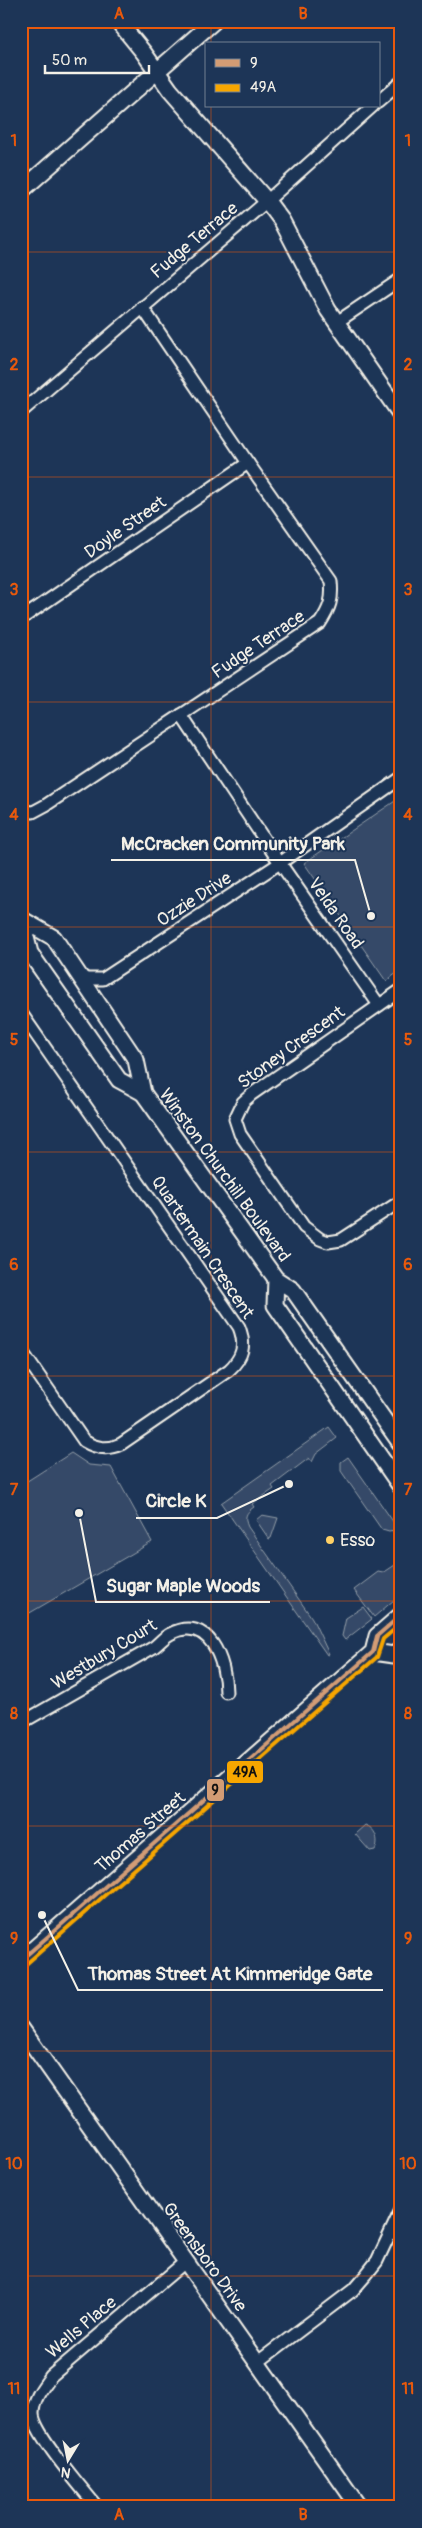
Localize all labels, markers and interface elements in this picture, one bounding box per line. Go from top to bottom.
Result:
text: A [114,4,125,24]
text: B [298,4,308,24]
scale bar [45,42,149,74]
legend [205,42,380,108]
text: 50 m [52,51,87,70]
text: 9 [250,54,258,73]
text: 49A [250,78,276,97]
text: 1 [11,131,17,151]
text: 1 [405,131,411,151]
street label: Fudge Terrace [146,197,243,284]
text: 2 [10,355,19,375]
text: 2 [404,355,413,375]
street label: Doyle Street [80,490,171,564]
text: 3 [10,580,19,600]
text: 3 [404,580,413,600]
street label: Fudge Terrace [207,605,309,684]
text: 4 [9,805,19,825]
text: 4 [403,805,413,825]
callout: McCracken Community Park [111,826,355,860]
text: McCracken Community Park [121,832,346,856]
street label: Ozzie Drive [153,867,236,932]
street label: Velda Road [303,873,369,954]
street label: Stoney Crescent [233,1000,350,1094]
text: 5 [10,1030,19,1050]
text: 5 [404,1030,413,1050]
street label: Winston Churchill Boulevard [154,1084,295,1267]
street label: Quartermain Crescent [146,1171,259,1324]
text: 6 [9,1255,19,1275]
text: 6 [403,1255,413,1275]
text: 7 [10,1480,19,1500]
text: 7 [404,1480,413,1500]
callout: Circle K [136,1484,217,1518]
text: Circle K [145,1489,207,1513]
place label: Esso [340,1529,375,1552]
marker: Esso [324,1534,336,1546]
callout: Sugar Maple Woods [96,1568,270,1602]
text: Sugar Maple Woods [106,1574,260,1598]
street label: Westbury Court [47,1614,162,1695]
text: 8 [10,1704,18,1724]
text: 8 [404,1704,412,1724]
line badge: 49A [226,1760,264,1784]
text: 49A [233,1764,257,1781]
line badge: 9 [206,1778,225,1802]
text: 9 [211,1782,219,1799]
street label: Thomas Street [90,1786,191,1878]
text: 9 [10,1929,18,1949]
text: 9 [404,1929,412,1949]
callout: Thomas Street At Kimmeridge Gate [78,1956,383,1990]
text: Thomas Street At Kimmeridge Gate [87,1962,373,1986]
text: 10 [5,2154,23,2174]
text: 10 [399,2154,417,2174]
street label: Greensboro Drive [157,2198,252,2317]
street label: Wells Place [41,2291,122,2364]
text: 11 [8,2379,20,2399]
text: 11 [402,2379,414,2399]
north arrow [42,2436,92,2486]
text: N [60,2463,72,2482]
text: A [114,2505,125,2525]
text: B [298,2505,308,2525]

